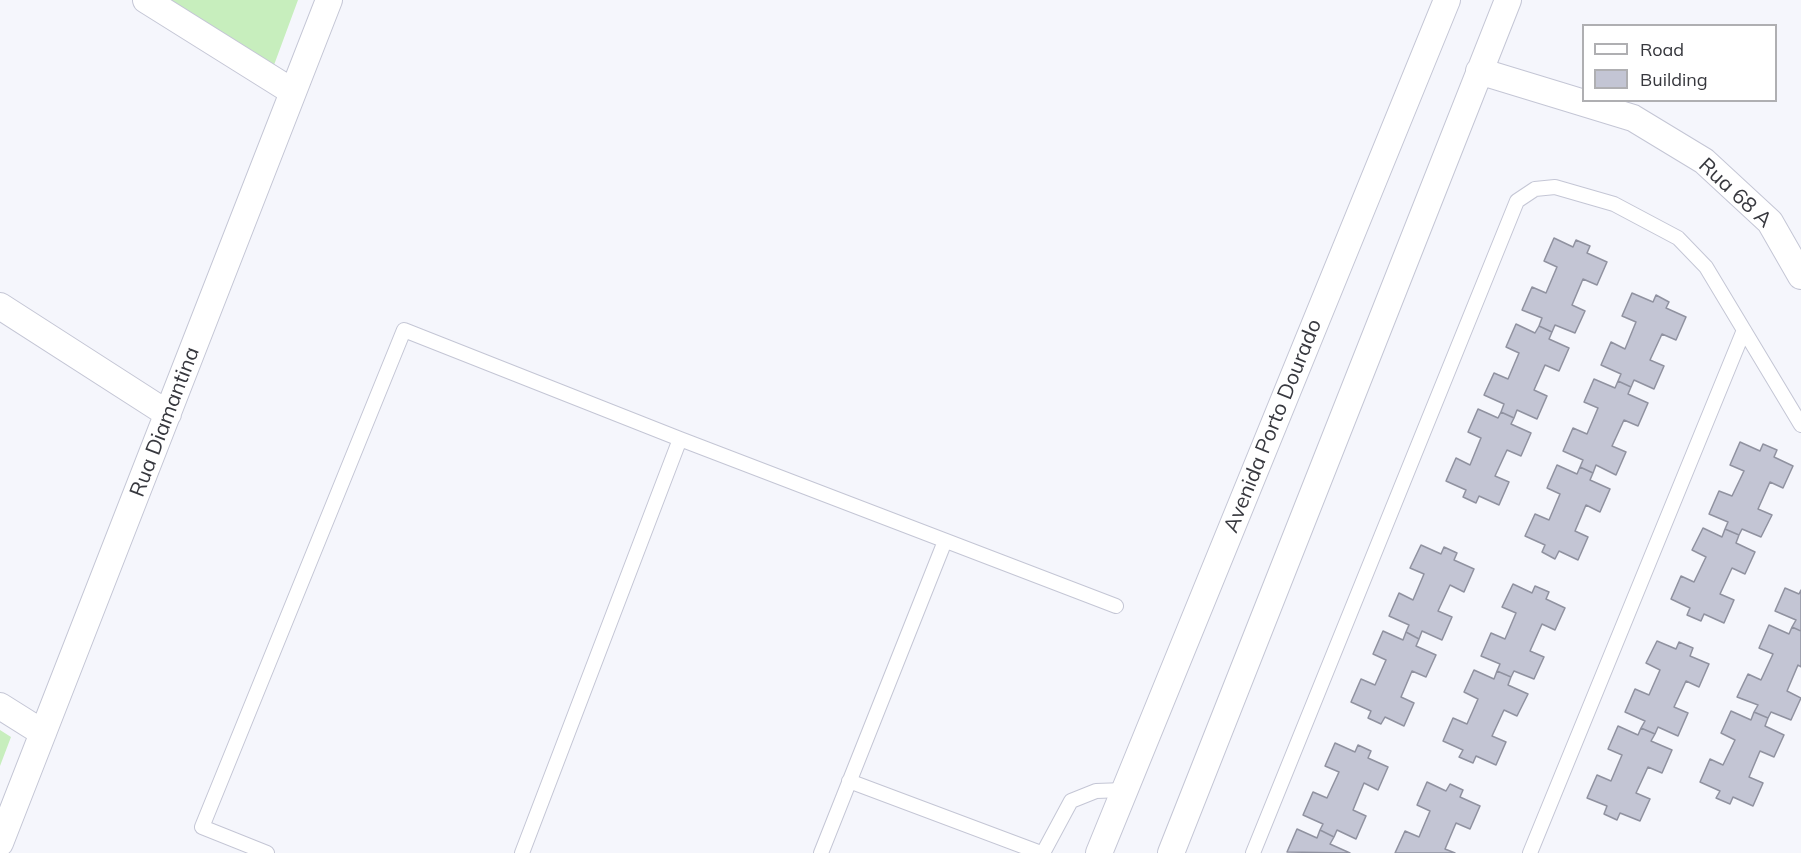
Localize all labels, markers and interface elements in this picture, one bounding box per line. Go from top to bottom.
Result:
legend [1582,24,1777,102]
text: Road [1640,38,1684,61]
text: Building [1640,68,1708,91]
street label: Rua 68 A [1693,153,1777,233]
street label: Avenida Porto Dourado [1219,316,1327,536]
street label: Rua Diamantina [125,343,205,501]

